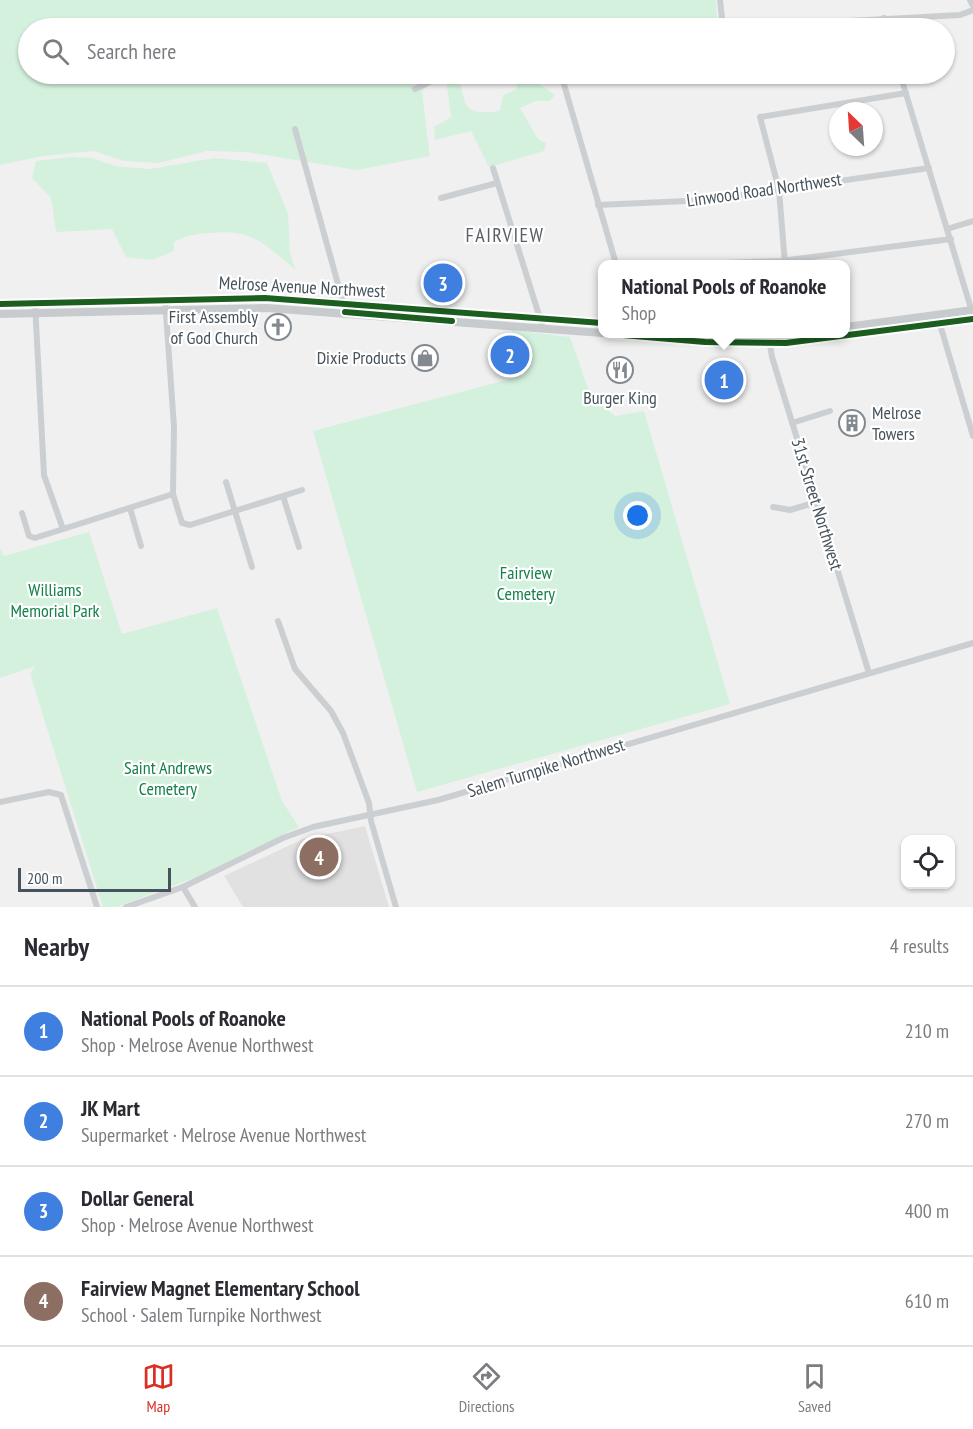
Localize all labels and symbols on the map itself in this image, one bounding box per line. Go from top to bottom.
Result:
north arrow [829,102,883,156]
street label: Linwood Road Northwest [685,167,843,212]
district label: FAIRVIEW [465,222,545,248]
pin: 3 [424,260,462,306]
street label: Melrose Avenue Northwest [218,271,386,302]
place label: First Assembly of God Church [169,305,258,349]
church icon: First Assembly of God Church [263,312,293,342]
pin: 2 [490,332,530,378]
shop icon: Dixie Products [410,343,440,373]
place label: Dixie Products [317,346,406,369]
restaurant icon: Burger King [605,355,635,385]
pin: 1 [704,358,744,403]
place label: Burger King [583,386,657,409]
place label: Melrose Towers [872,401,921,445]
building icon: Melrose Towers [837,408,867,438]
street label: 31st Street Northwest [786,435,848,573]
your location [623,501,652,530]
park label: Fairview Cemetery [497,561,555,605]
park label: Williams Memorial Park [10,578,100,622]
street label: Salem Turnpike Northwest [464,733,627,802]
park label: Saint Andrews Cemetery [124,756,212,800]
pin: 4 [300,834,338,880]
scale bar [18,865,171,892]

